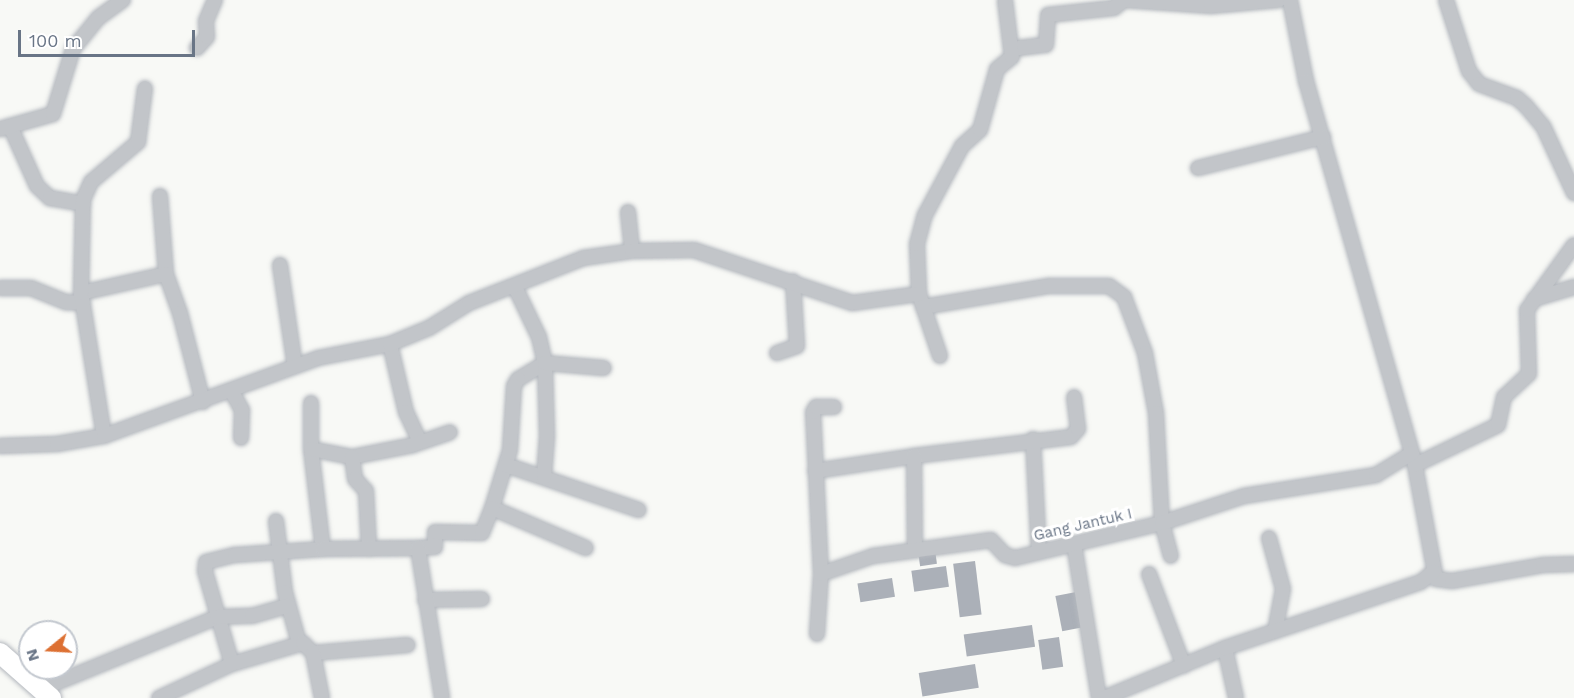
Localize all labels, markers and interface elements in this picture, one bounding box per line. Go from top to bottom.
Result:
scale bar [21,18,198,56]
text: 100 m [29,30,82,51]
street label: Gang Jantuk I [1032,505,1134,545]
north arrow [18,620,78,680]
text: N [21,647,43,664]

